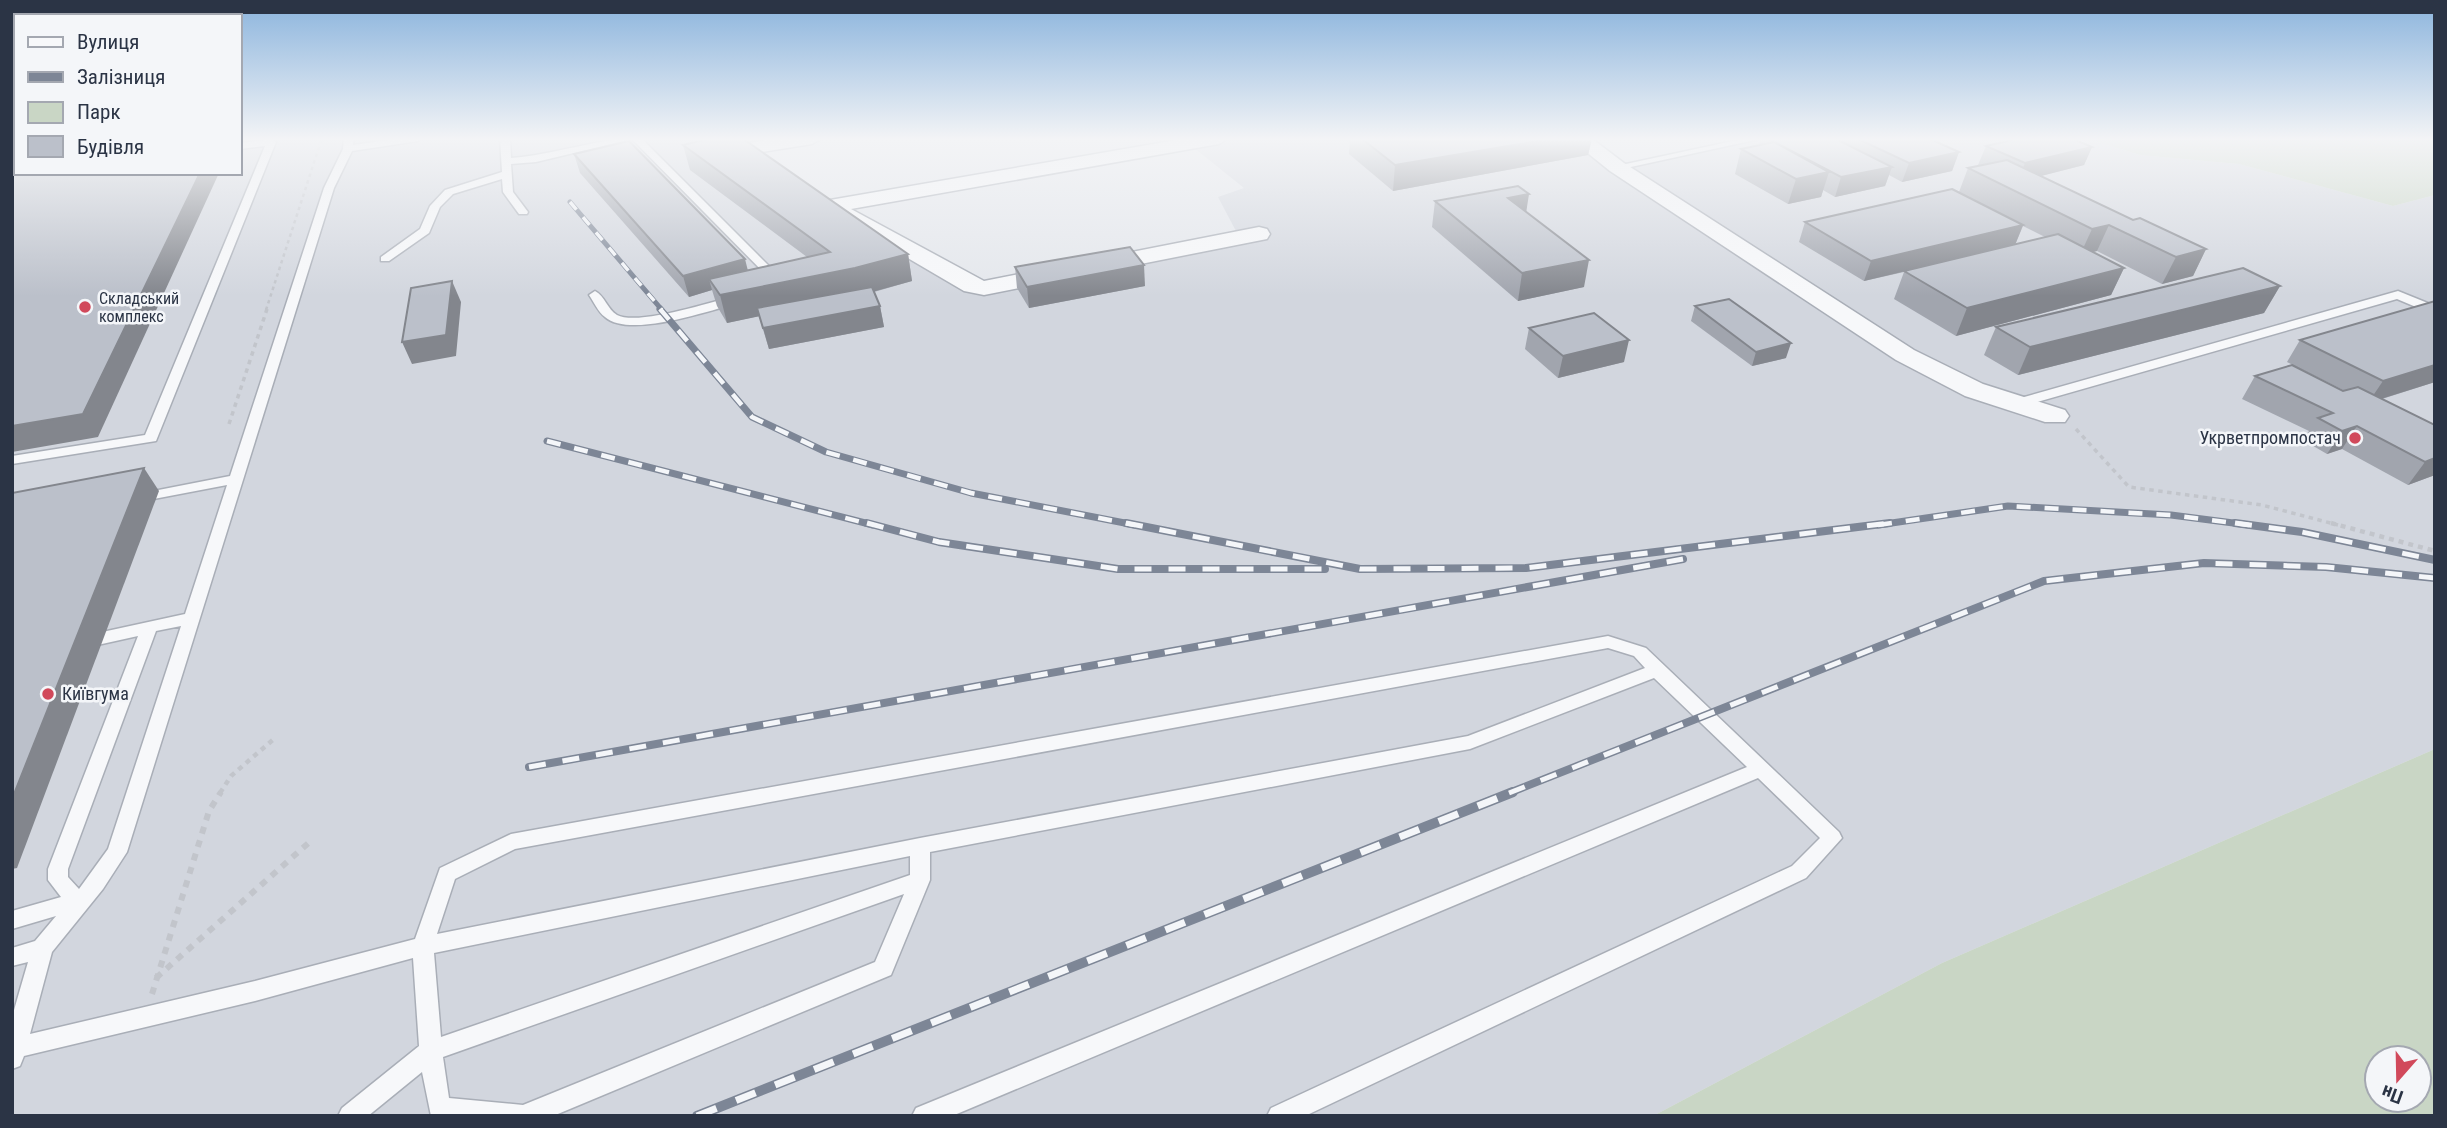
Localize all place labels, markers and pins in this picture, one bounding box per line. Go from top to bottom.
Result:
place label: Складський комплекс [99,289,179,326]
marker: Складський комплекс [77,299,93,315]
place label: Укрветпромпостач [2199,427,2341,448]
marker: Укрветпромпостач [2347,430,2363,446]
place label: Київгума [62,683,129,704]
marker: Київгума [40,686,56,702]

